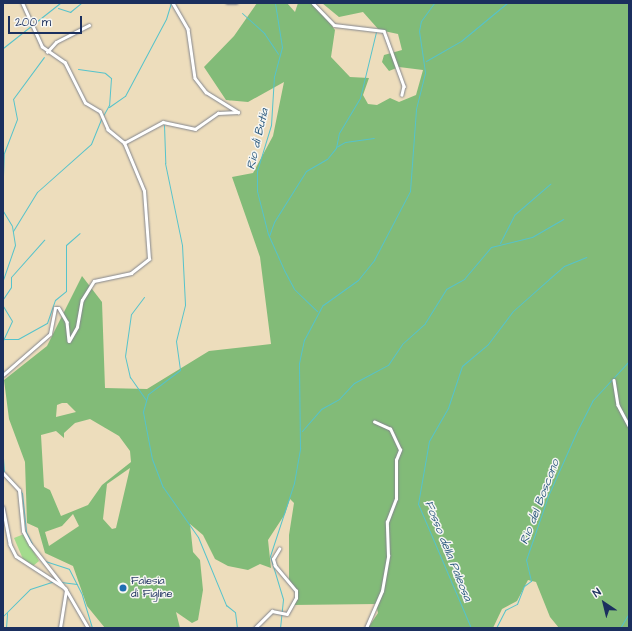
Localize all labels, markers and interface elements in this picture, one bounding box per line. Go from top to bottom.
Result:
scale bar [10,8,84,34]
text: 200 m [15,14,51,31]
water label: Rio di Butia [244,107,272,171]
water label: Rio del Boscono [517,458,563,546]
water label: Fosso della Paleosa [421,499,475,603]
place label: Falesia di Figline [131,575,173,601]
marker: Falesia di Figline [118,583,128,593]
north arrow [584,583,624,623]
text: N [590,585,604,601]

